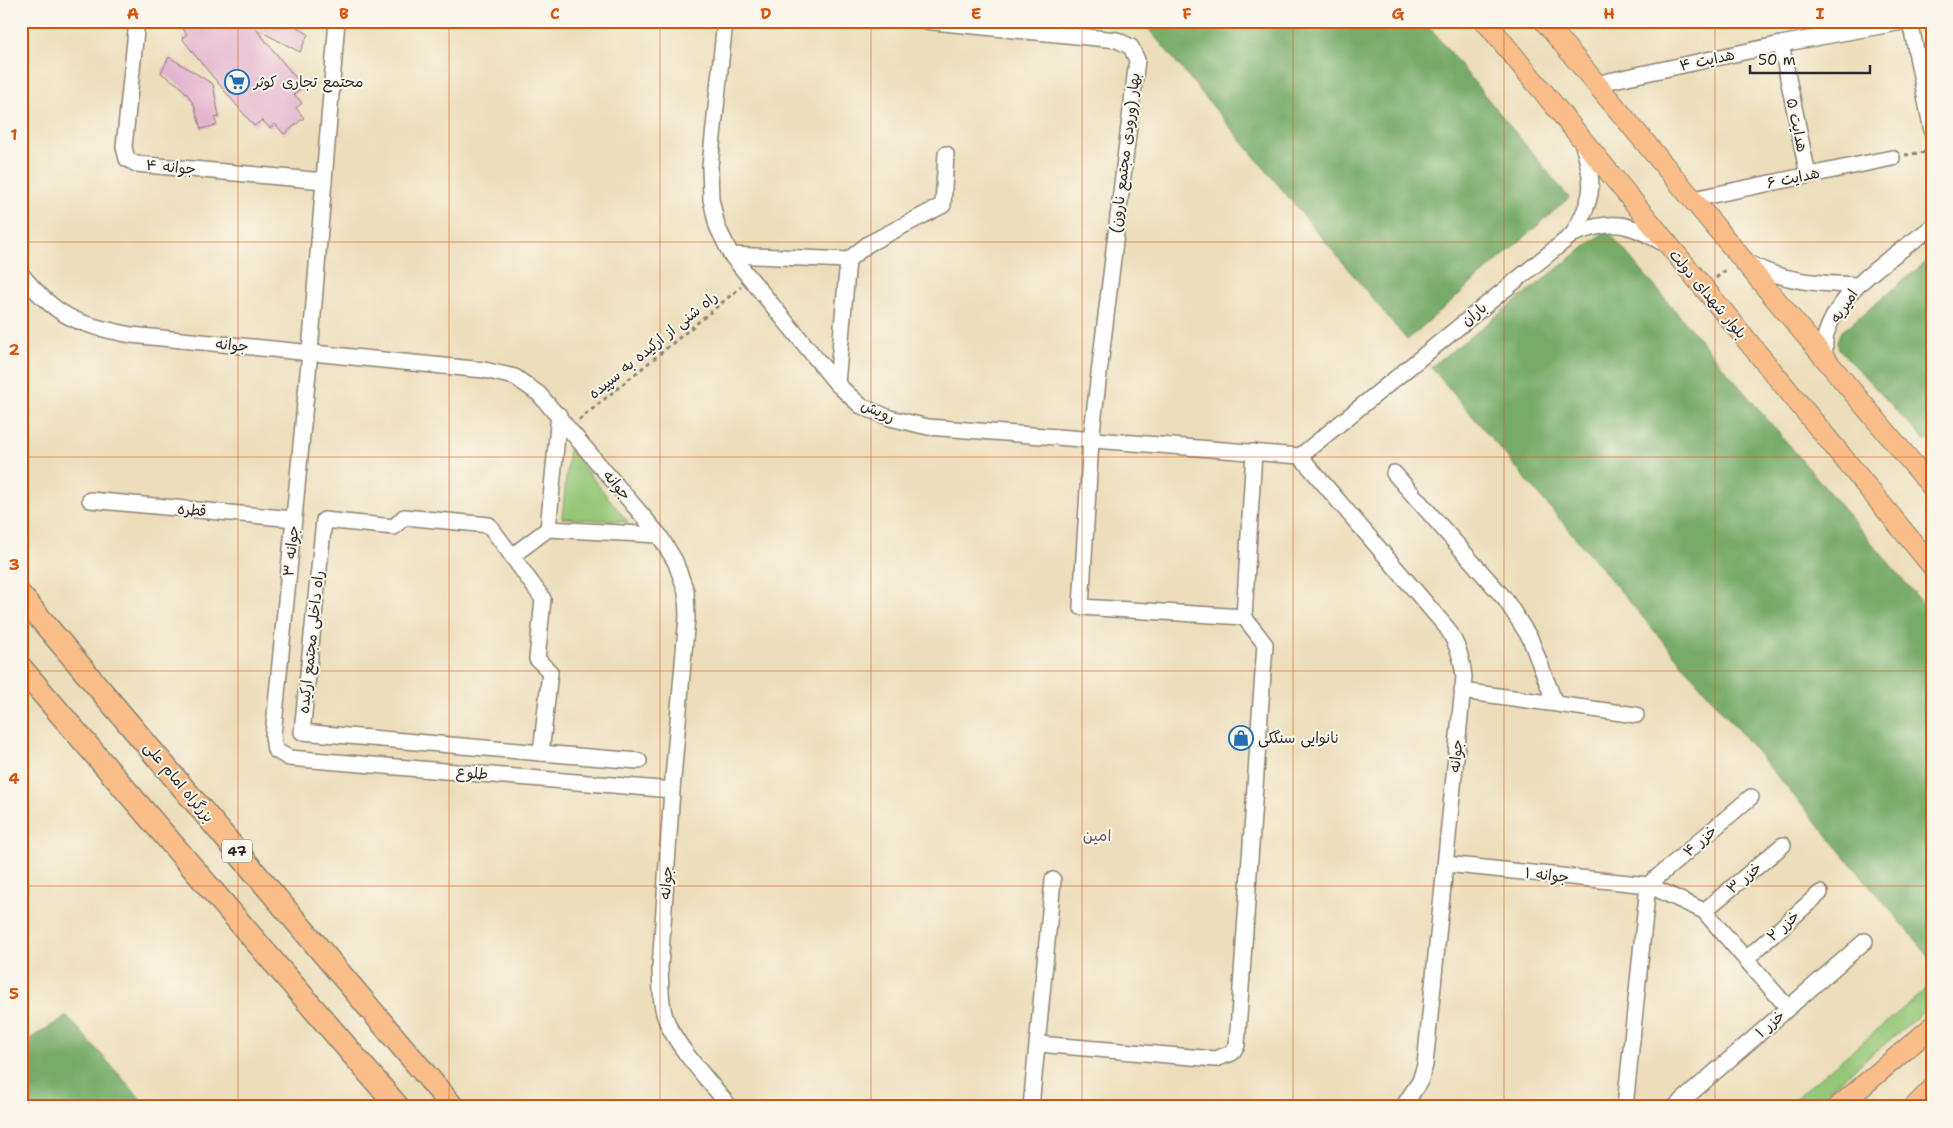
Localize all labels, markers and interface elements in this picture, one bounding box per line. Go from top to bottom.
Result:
text: A [127,3,139,24]
text: B [339,3,349,24]
text: C [550,3,560,24]
text: D [760,3,772,24]
text: E [971,3,981,24]
text: F [1182,3,1192,24]
text: G [1392,3,1405,24]
text: H [1603,3,1615,24]
text: I [1816,3,1825,24]
scale bar [1750,42,1870,74]
street label: هدایت ۴ [1678,44,1736,76]
text: 50 m [1758,50,1796,70]
supermarket icon: محتمع تجاری کوثر [224,69,250,95]
place label: محتمع تجاری کوثر [252,72,363,93]
street label: بهار (ورودی مجتمع نارون) [1105,72,1146,235]
street label: هدایت ۵ [1781,96,1813,154]
text: 1 [10,124,18,145]
street label: جوانه ۴ [145,155,197,179]
street label: هدایت ۶ [1765,163,1821,193]
street label: بلوار شهدای دولت [1665,245,1751,343]
street label: امیریه [1826,285,1862,327]
street label: راه شنی از ارکیده به سپیده [584,287,722,403]
street label: باران [1457,298,1491,330]
street label: جوانه [214,334,250,356]
text: 2 [8,339,20,360]
street label: رویش [858,395,898,427]
street label: جوانه [599,466,635,504]
street label: قطره [177,499,207,521]
street label: جوانه ۳ [278,525,304,577]
text: 3 [8,554,20,575]
street label: راه داخلی مجتمع ارکیده [294,570,329,715]
shop icon: نانوایی سنگکی [1228,725,1254,751]
place label: نانوایی سنگکی [1258,728,1339,748]
street label: بزرگراه امام علی [139,737,219,827]
street label: جوانه [1445,738,1467,774]
street label: طلوع [455,762,489,784]
text: 4 [8,768,20,789]
street label: خزر ۴ [1679,821,1721,861]
district label: امین [1083,825,1111,846]
road number: 47 [222,839,252,862]
street label: خزر ۳ [1722,858,1766,898]
street label: جوانه ۱ [1524,863,1570,887]
street label: جوانه [655,865,677,901]
street label: خزر ۲ [1762,906,1804,946]
text: 5 [9,983,19,1004]
street label: خزر ۱ [1751,1006,1789,1042]

